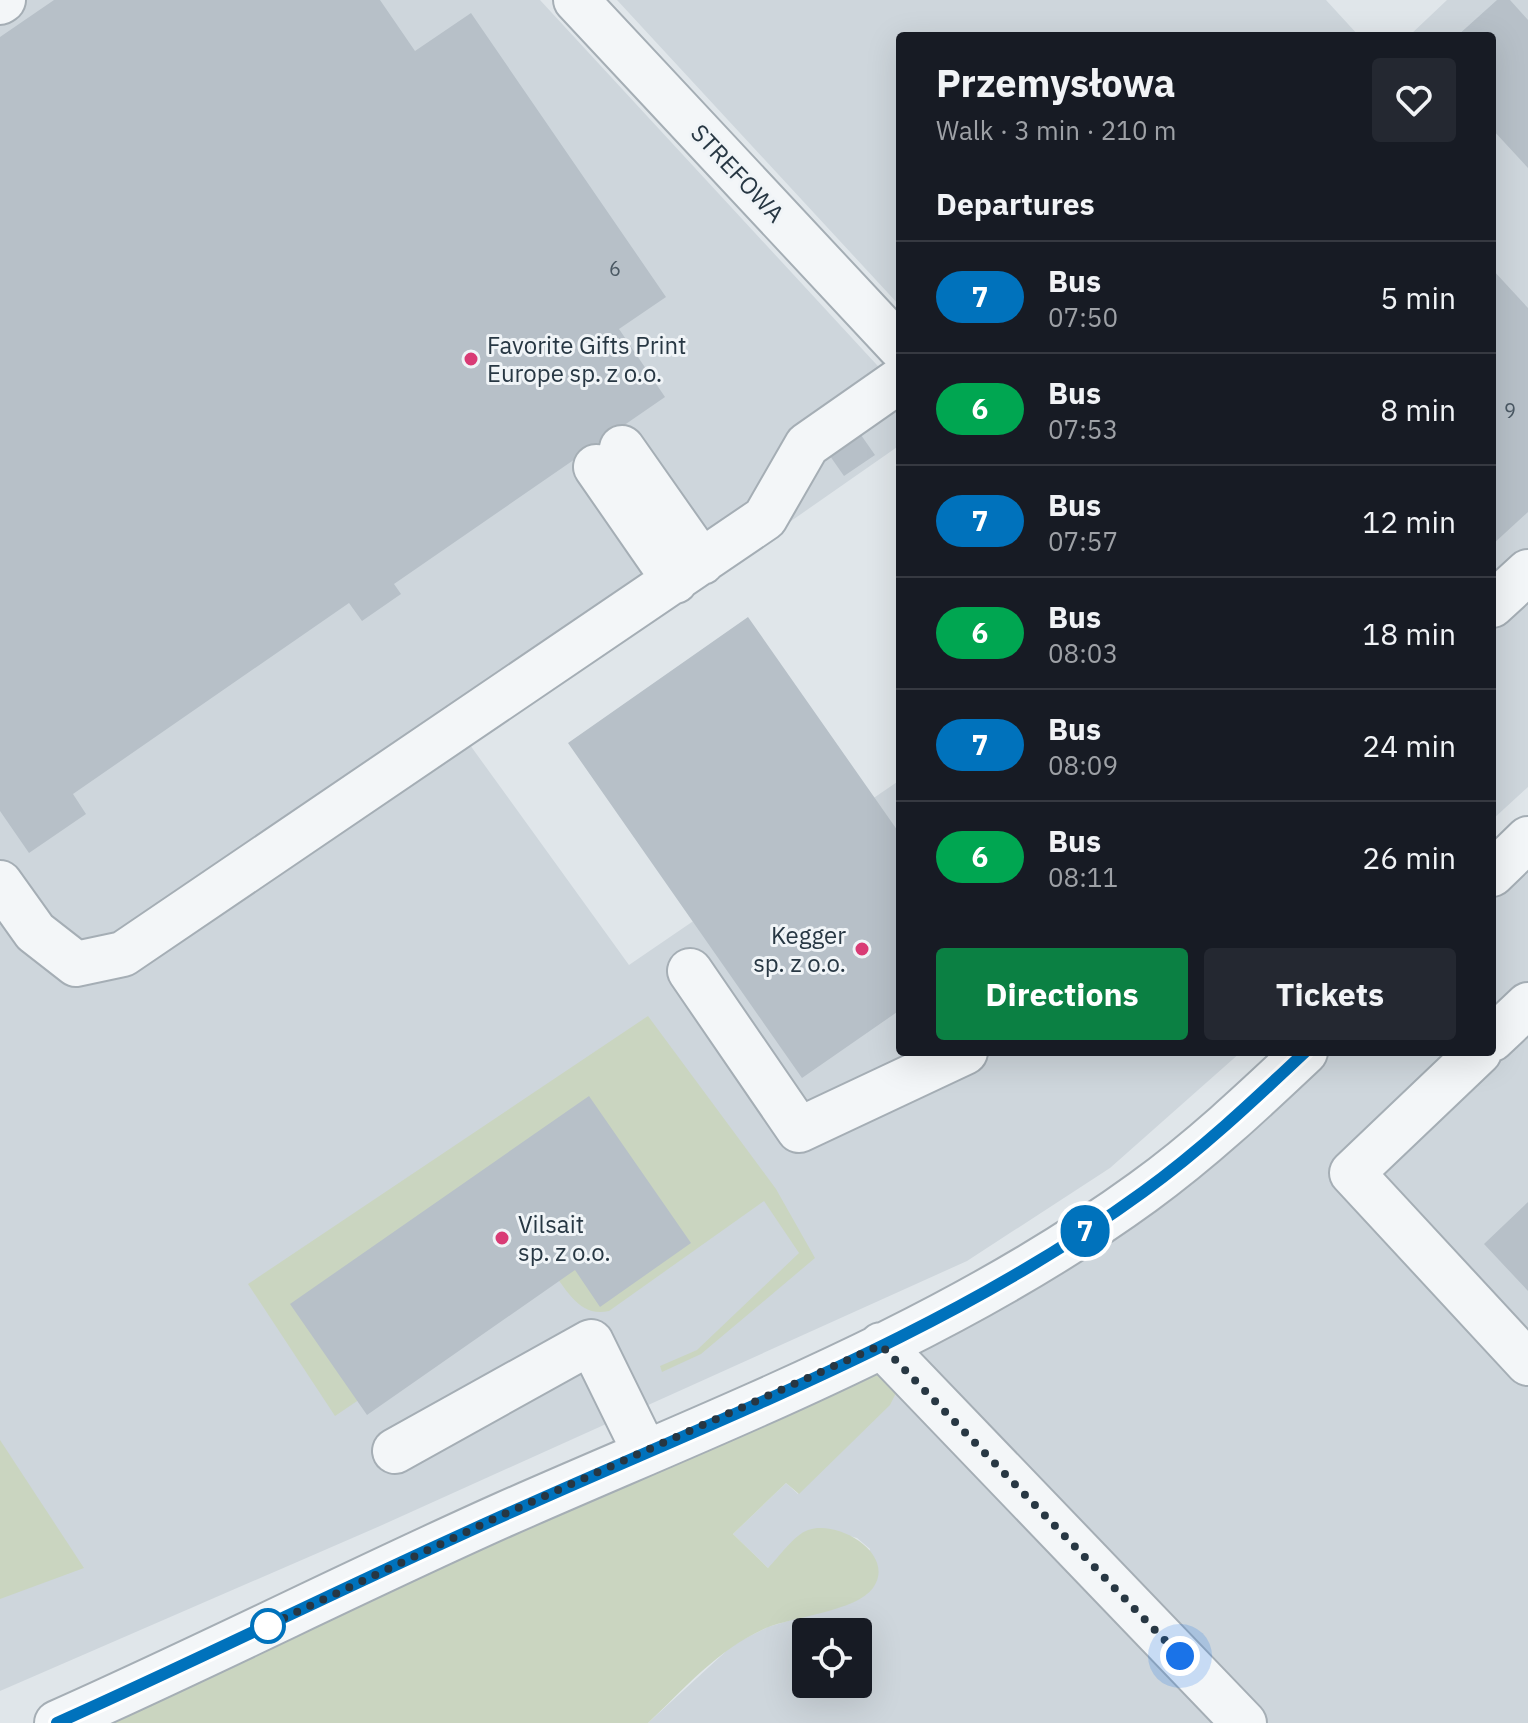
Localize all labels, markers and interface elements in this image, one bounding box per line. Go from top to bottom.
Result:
text: Przemysłowa [936,58,1175,107]
button: heart [1372,58,1456,142]
text: Walk · 3 min · 210 m [936,113,1176,147]
street label: STREFOWA [684,117,792,229]
text: Departures [936,184,1095,223]
house number: 6 [609,255,621,282]
text: Bus [1048,261,1101,300]
text: 7 [972,278,988,315]
text: 5 min [1380,278,1456,317]
text: 07:50 [1048,300,1118,334]
place label: Favorite Gifts Print Europe sp. z o.o. [487,329,687,389]
marker: Favorite Gifts Print Europe sp. z o.o. [462,350,480,368]
text: Bus [1048,373,1101,412]
text: 6 [972,390,988,427]
text: 8 min [1380,390,1456,429]
house number: 9 [1504,397,1516,424]
text: 07:53 [1048,412,1118,446]
text: Bus [1048,485,1101,524]
text: 7 [972,502,988,539]
text: 12 min [1362,502,1456,541]
text: 07:57 [1048,524,1118,558]
text: Bus [1048,597,1101,636]
text: 6 [972,614,988,651]
text: 18 min [1362,614,1456,653]
text: 08:03 [1048,636,1118,670]
text: Bus [1048,709,1101,748]
text: 7 [972,726,988,763]
text: 24 min [1362,726,1456,765]
text: 08:09 [1048,748,1118,782]
text: Bus [1048,821,1101,860]
text: 6 [972,838,988,875]
text: 26 min [1362,838,1456,877]
text: 08:11 [1048,860,1118,894]
place label: Kegger sp. z o.o. [753,919,846,979]
marker: Kegger sp. z o.o. [853,940,871,958]
button: Directions [936,948,1188,1040]
button: Tickets [1204,948,1456,1040]
line badge: 7 [1059,1205,1111,1257]
place label: Vilsait sp. z o.o. [518,1208,611,1268]
text: 7 [1077,1212,1093,1249]
marker: Vilsait sp. z o.o. [493,1229,511,1247]
unlabelled marker [251,1609,285,1643]
map controls [792,1618,872,1698]
button: locate [792,1618,872,1698]
your location [1160,1636,1200,1676]

